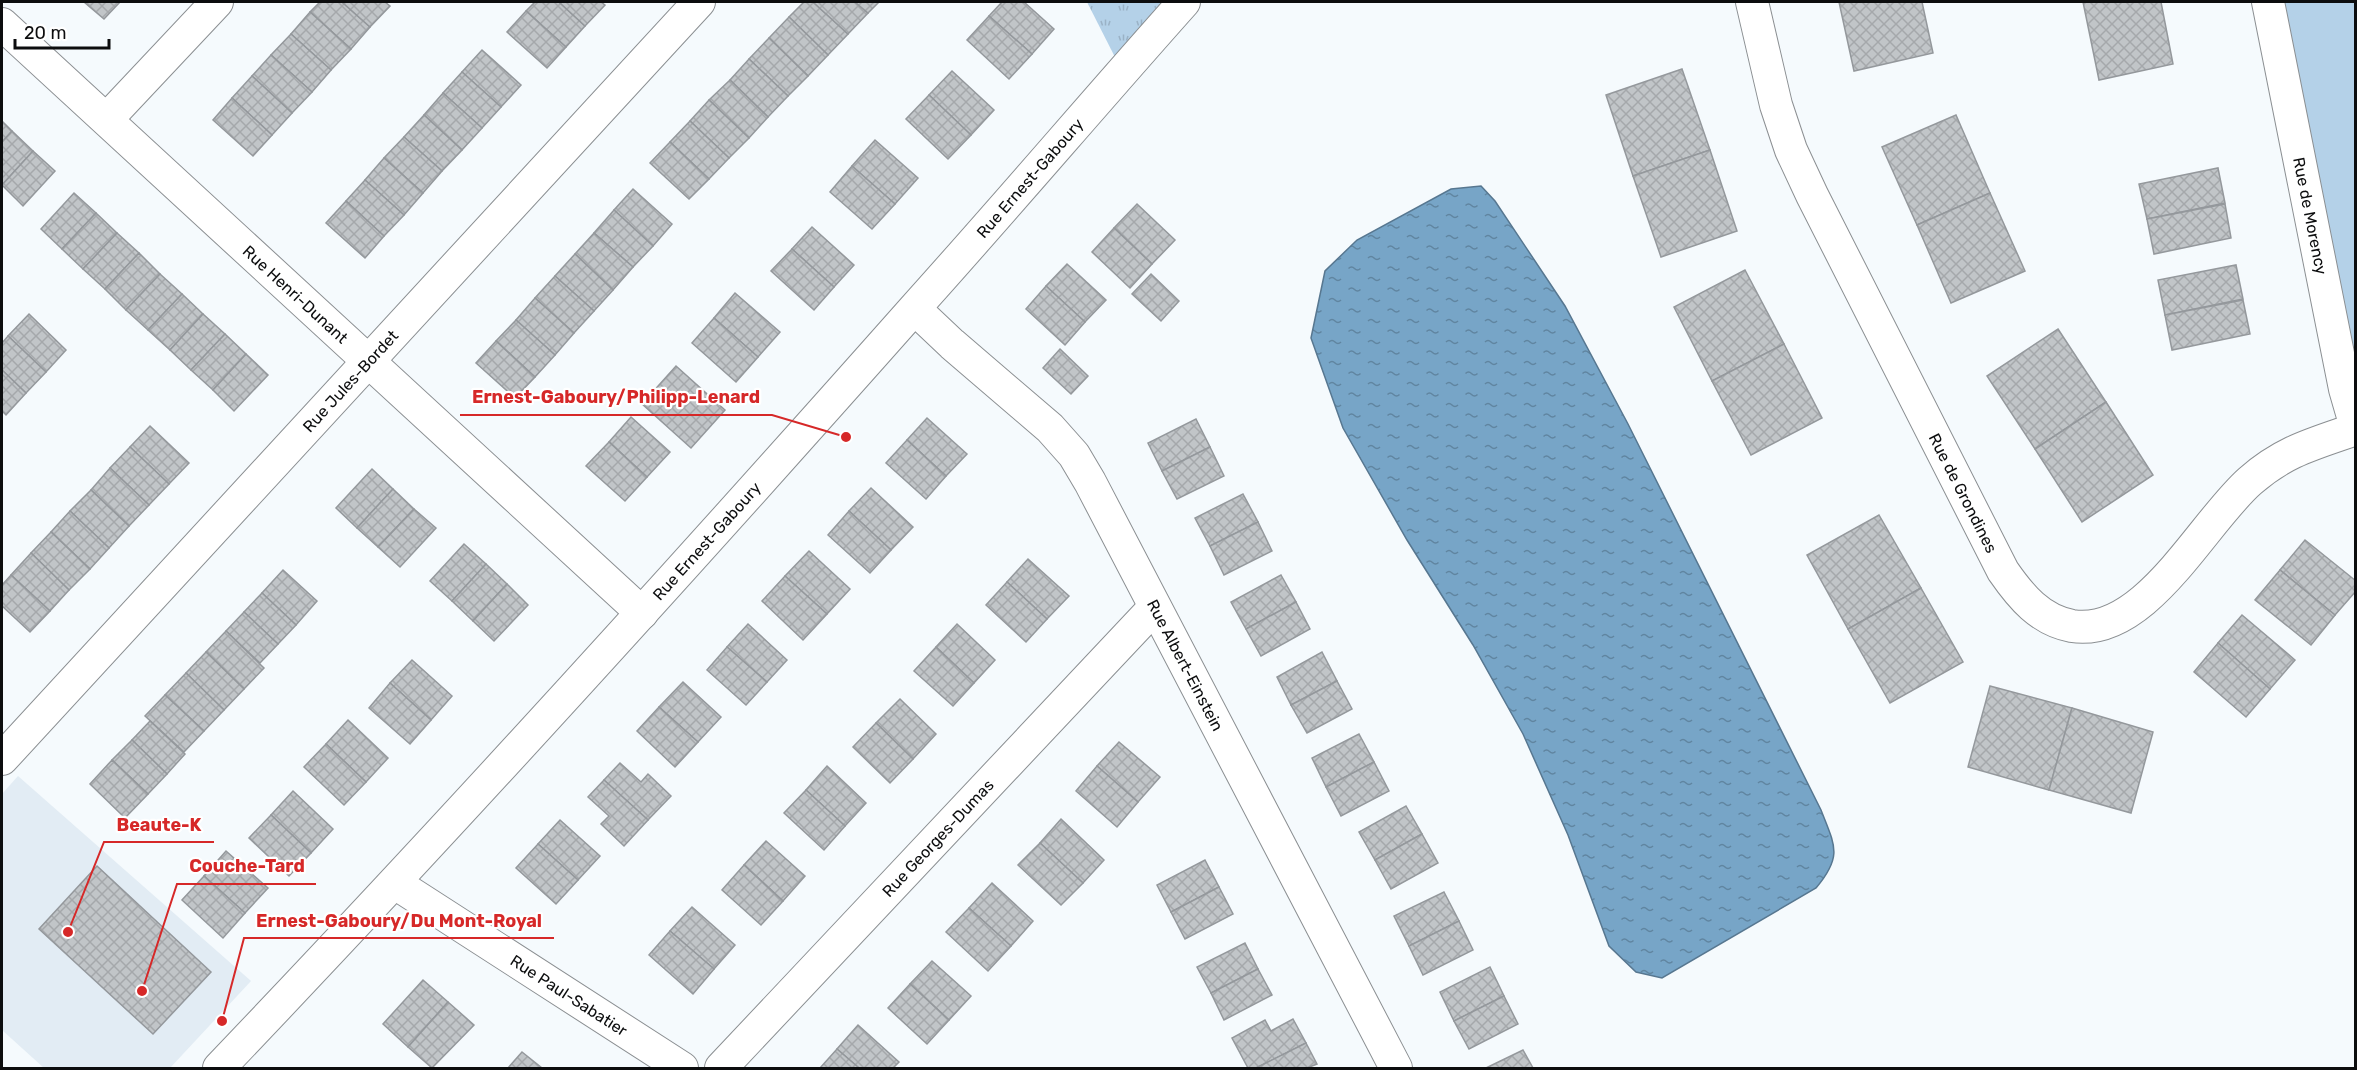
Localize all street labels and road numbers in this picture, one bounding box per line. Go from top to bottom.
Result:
street label: Rue Ernest-Gaboury [973,114,1087,242]
street label: Rue de Morency [2289,156,2331,276]
street label: Rue Henri-Dunant [239,242,352,348]
street label: Rue Jules-Bordet [299,326,402,436]
street label: Rue de Grondines [1925,430,2001,556]
street label: Rue Ernest-Gaboury [649,478,765,604]
street label: Rue Albert-Einstein [1143,596,1227,734]
street label: Rue Georges-Dumas [878,776,998,901]
street label: Rue Paul-Sabatier [507,951,631,1040]

